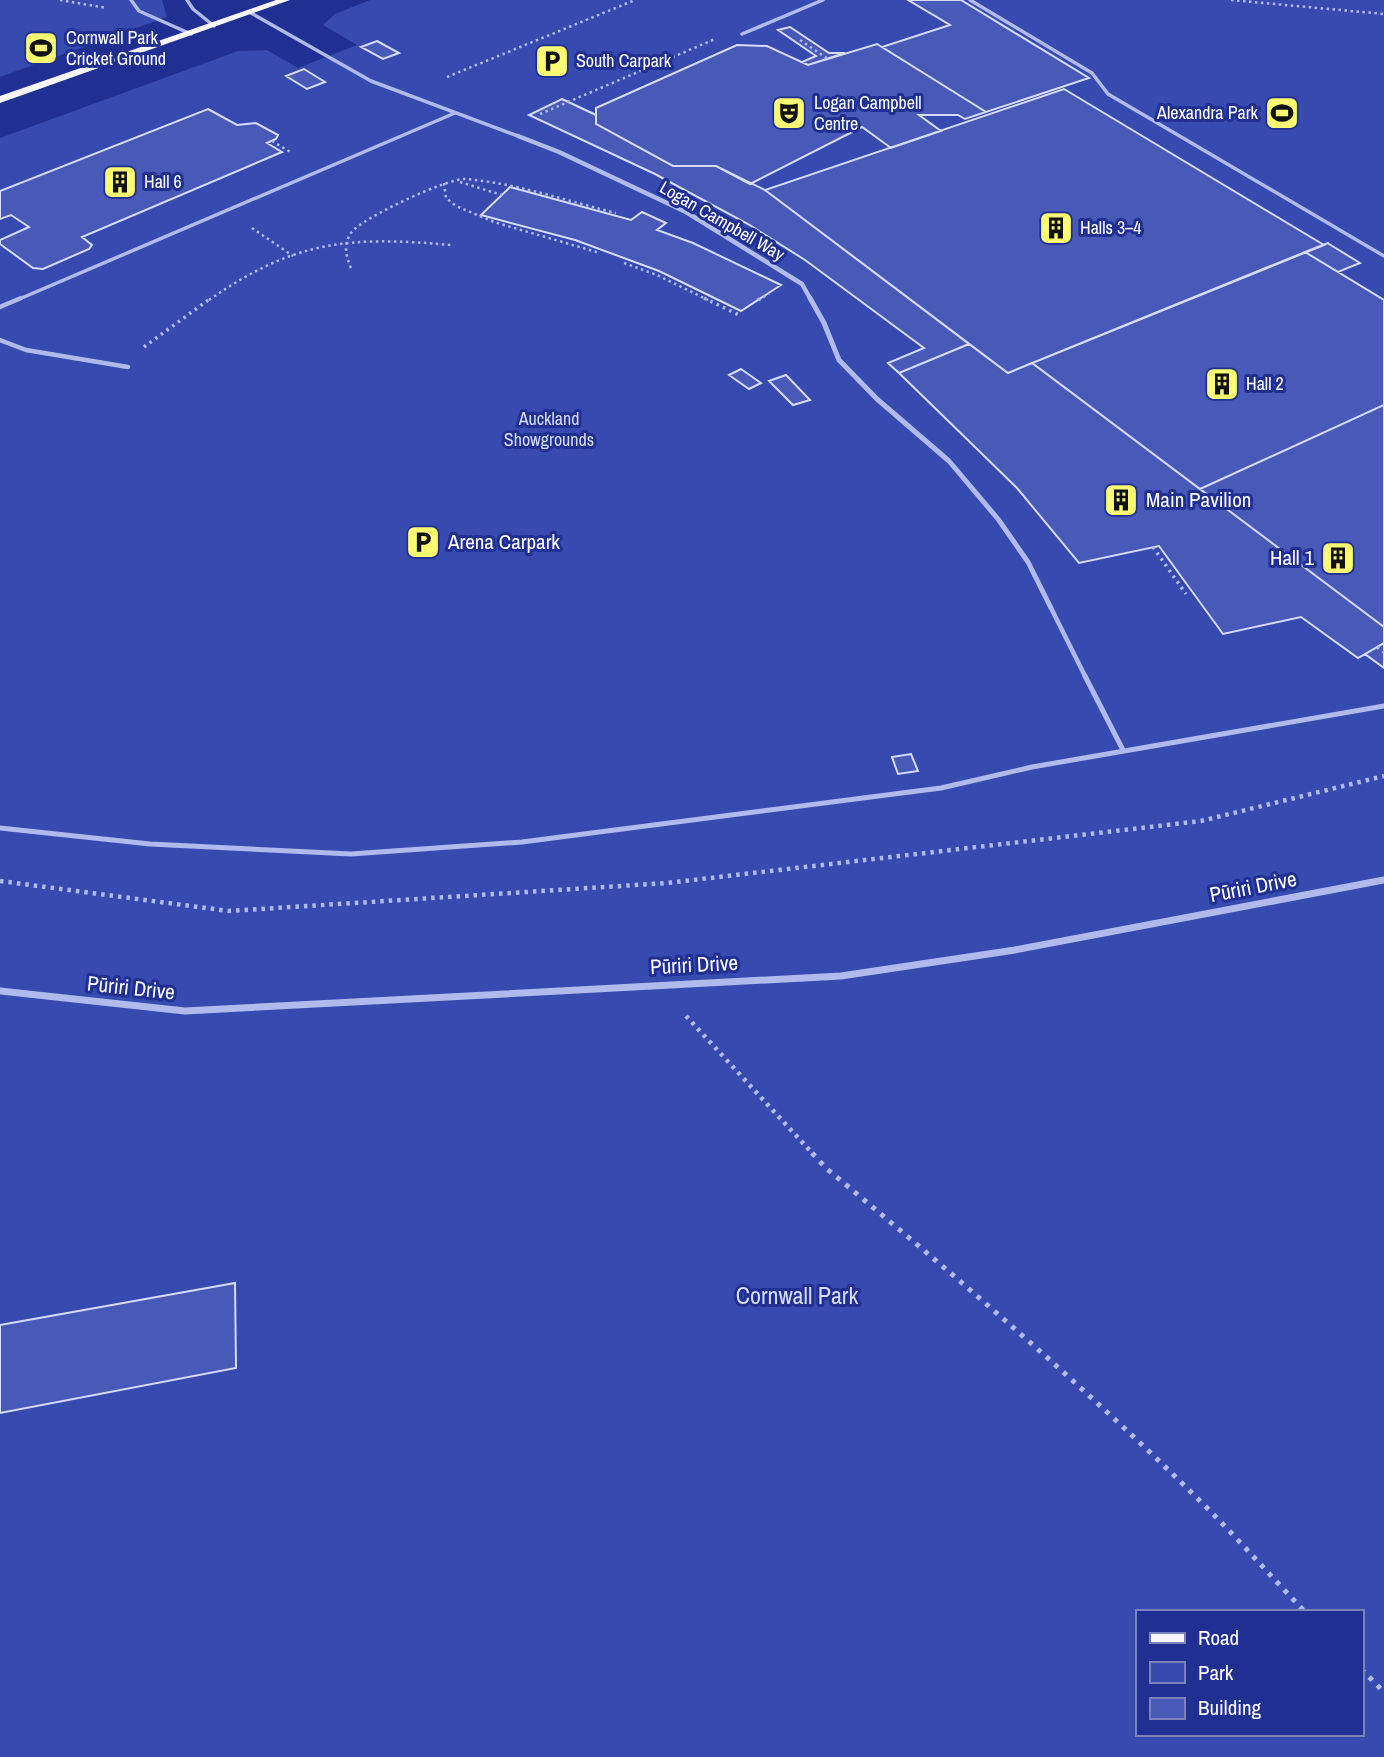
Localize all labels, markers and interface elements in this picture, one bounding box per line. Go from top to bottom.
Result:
place label: Cornwall Park Cricket Ground [66,25,166,71]
sports icon: Cornwall Park Cricket Ground [22,29,60,67]
parking icon: South Carpark [533,42,571,80]
place label: South Carpark [576,48,672,73]
place label: Logan Campbell Centre [814,90,921,136]
theatre icon: Logan Campbell Centre [770,94,808,132]
sports icon: Alexandra Park [1263,94,1301,132]
place label: Alexandra Park [1156,100,1259,125]
building icon: Hall 6 [101,163,139,201]
place label: Hall 6 [144,169,182,194]
street label: Logan Campbell Way [655,175,790,267]
building icon: Halls 3–4 [1037,209,1075,247]
place label: Halls 3–4 [1080,215,1142,240]
building icon: Hall 2 [1203,365,1241,403]
place label: Hall 2 [1246,371,1284,396]
park label: Auckland Showgrounds [504,406,594,452]
building icon: Main Pavilion [1102,481,1140,519]
place label: Main Pavilion [1146,485,1251,514]
parking icon: Arena Carpark [404,523,442,561]
place label: Arena Carpark [447,527,560,556]
building icon: Hall 1 [1319,539,1357,577]
place label: Hall 1 [1270,543,1314,572]
street label: Pūriri Drive [1207,864,1299,909]
street label: Pūriri Drive [649,948,739,981]
street label: Pūriri Drive [86,968,176,1007]
park label: Cornwall Park [736,1279,858,1311]
legend [1136,1610,1363,1736]
text: Road [1198,1623,1239,1652]
text: Park [1198,1658,1234,1687]
text: Building [1198,1693,1262,1722]

